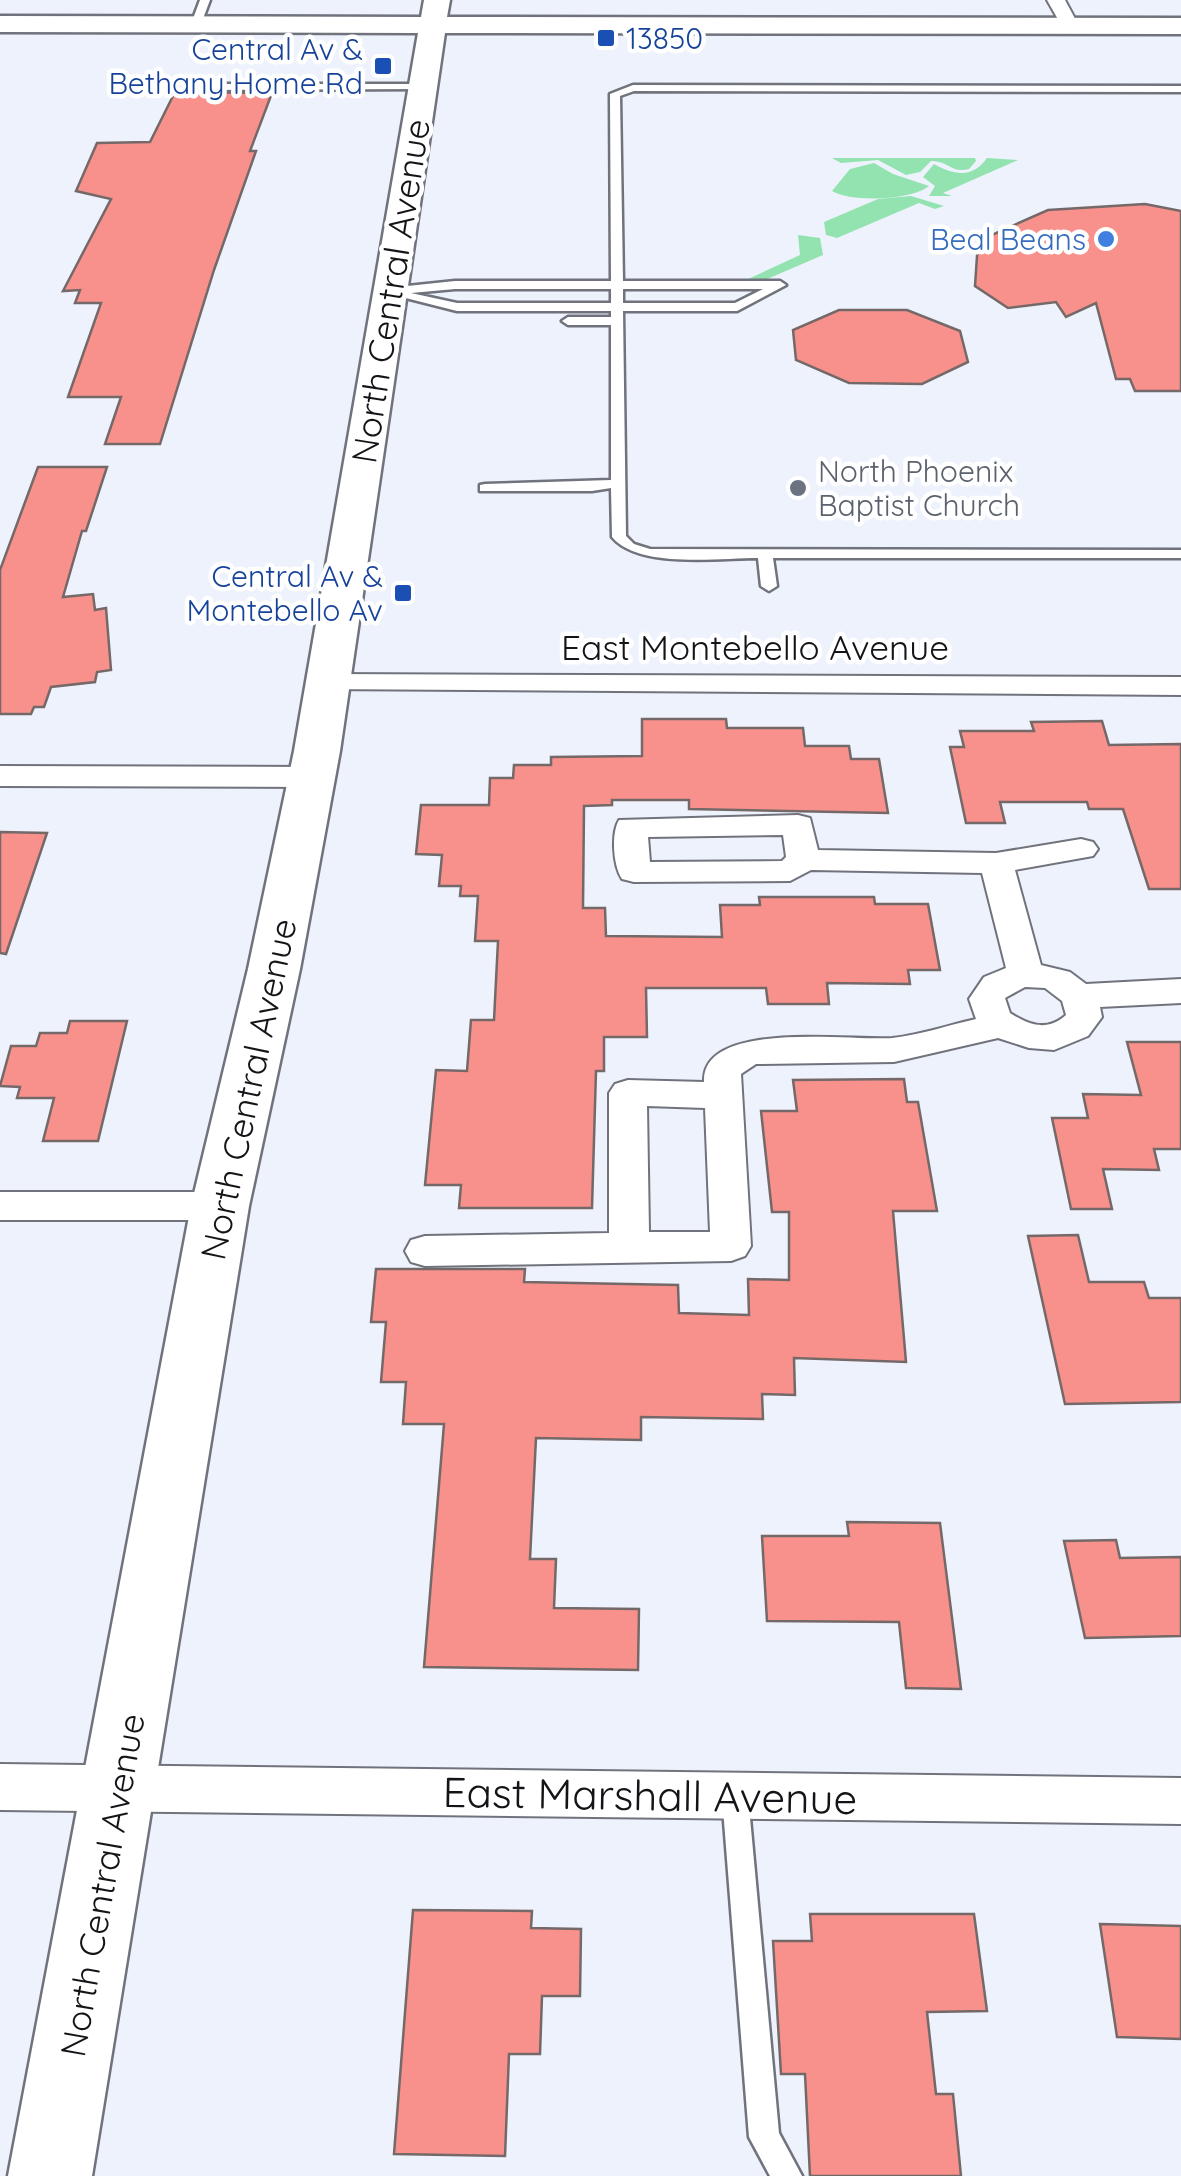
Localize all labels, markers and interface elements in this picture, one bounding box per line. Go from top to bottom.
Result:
place label: 13850 [626,19,703,57]
marker: 13850 [595,27,617,49]
place label: Central Av & Bethany Home Rd [108,30,363,102]
marker: Central Av & Bethany Home Rd [372,55,394,77]
street label: North Central Avenue [341,116,439,466]
place label: Beal Beans [930,220,1086,258]
marker: Beal Beans [1095,228,1117,250]
place label: North Phoenix Baptist Church [818,452,1020,524]
marker: North Phoenix Baptist Church [787,477,809,499]
place label: Central Av & Montebello Av [186,557,383,629]
marker: Central Av & Montebello Av [392,582,414,604]
street label: East Montebello Avenue [561,625,949,669]
street label: North Central Avenue [190,914,306,1264]
street label: North Central Avenue [50,1710,154,2060]
street label: East Marshall Avenue [442,1765,858,1825]

